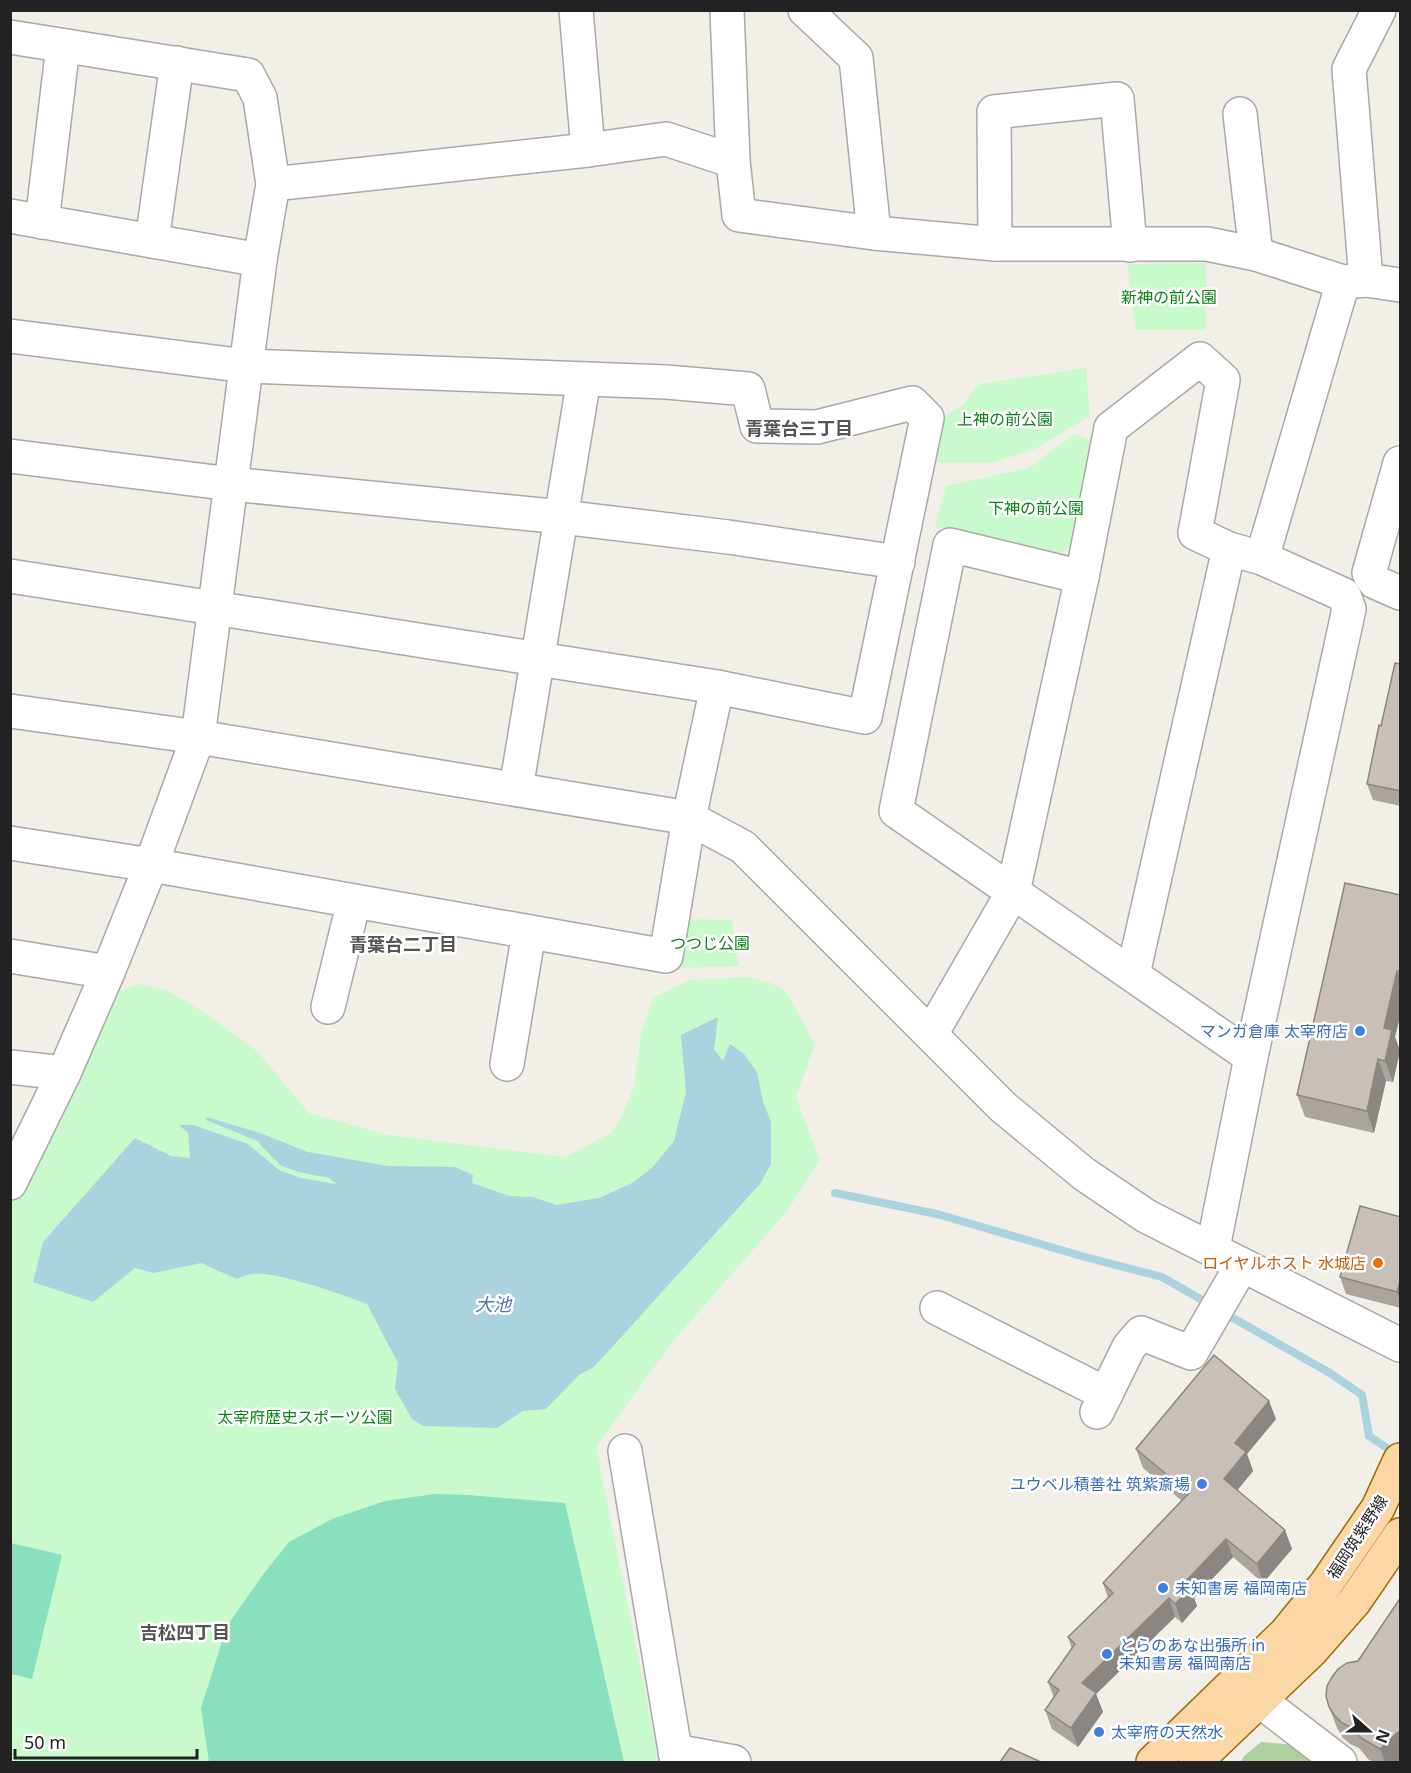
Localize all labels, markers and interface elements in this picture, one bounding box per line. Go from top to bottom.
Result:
park label: 新神の前公園 [1121,286,1217,308]
park label: 上神の前公園 [957,408,1053,430]
district label: 青葉台三丁目 [745,416,853,440]
park label: 下神の前公園 [988,497,1084,519]
district label: 青葉台二丁目 [349,932,457,956]
park label: つつじ公園 [670,932,750,954]
place label: マンガ倉庫 太宰府店 [1200,1020,1348,1042]
marker: マンガ倉庫 太宰府店 [1353,1024,1367,1038]
place label: ロイヤルホスト 水城店 [1202,1252,1366,1274]
marker: ロイヤルホスト 水城店 [1371,1256,1385,1270]
water label: 大池 [475,1292,513,1316]
park label: 太宰府歴史スポーツ公園 [217,1406,393,1428]
place label: ユウベル積善社 筑紫斎場 [1010,1473,1190,1495]
marker: ユウベル積善社 筑紫斎場 [1195,1477,1209,1491]
street label: 福岡筑紫野線 [1322,1491,1392,1583]
place label: 未知書房 福岡南店 [1175,1577,1307,1599]
marker: 未知書房 福岡南店 [1156,1581,1170,1595]
district label: 吉松四丁目 [140,1620,230,1644]
place label: とらのあな出張所 in 未知書房 福岡南店 [1119,1634,1265,1674]
marker: とらのあな出張所 in 未知書房 福岡南店 [1100,1647,1114,1661]
north arrow [1339,1701,1399,1761]
place label: 太宰府の天然水 [1111,1721,1223,1743]
scale bar [15,1722,196,1760]
marker: 太宰府の天然水 [1092,1725,1106,1739]
text: N [1370,1726,1396,1746]
text: 50 m [24,1730,66,1754]

